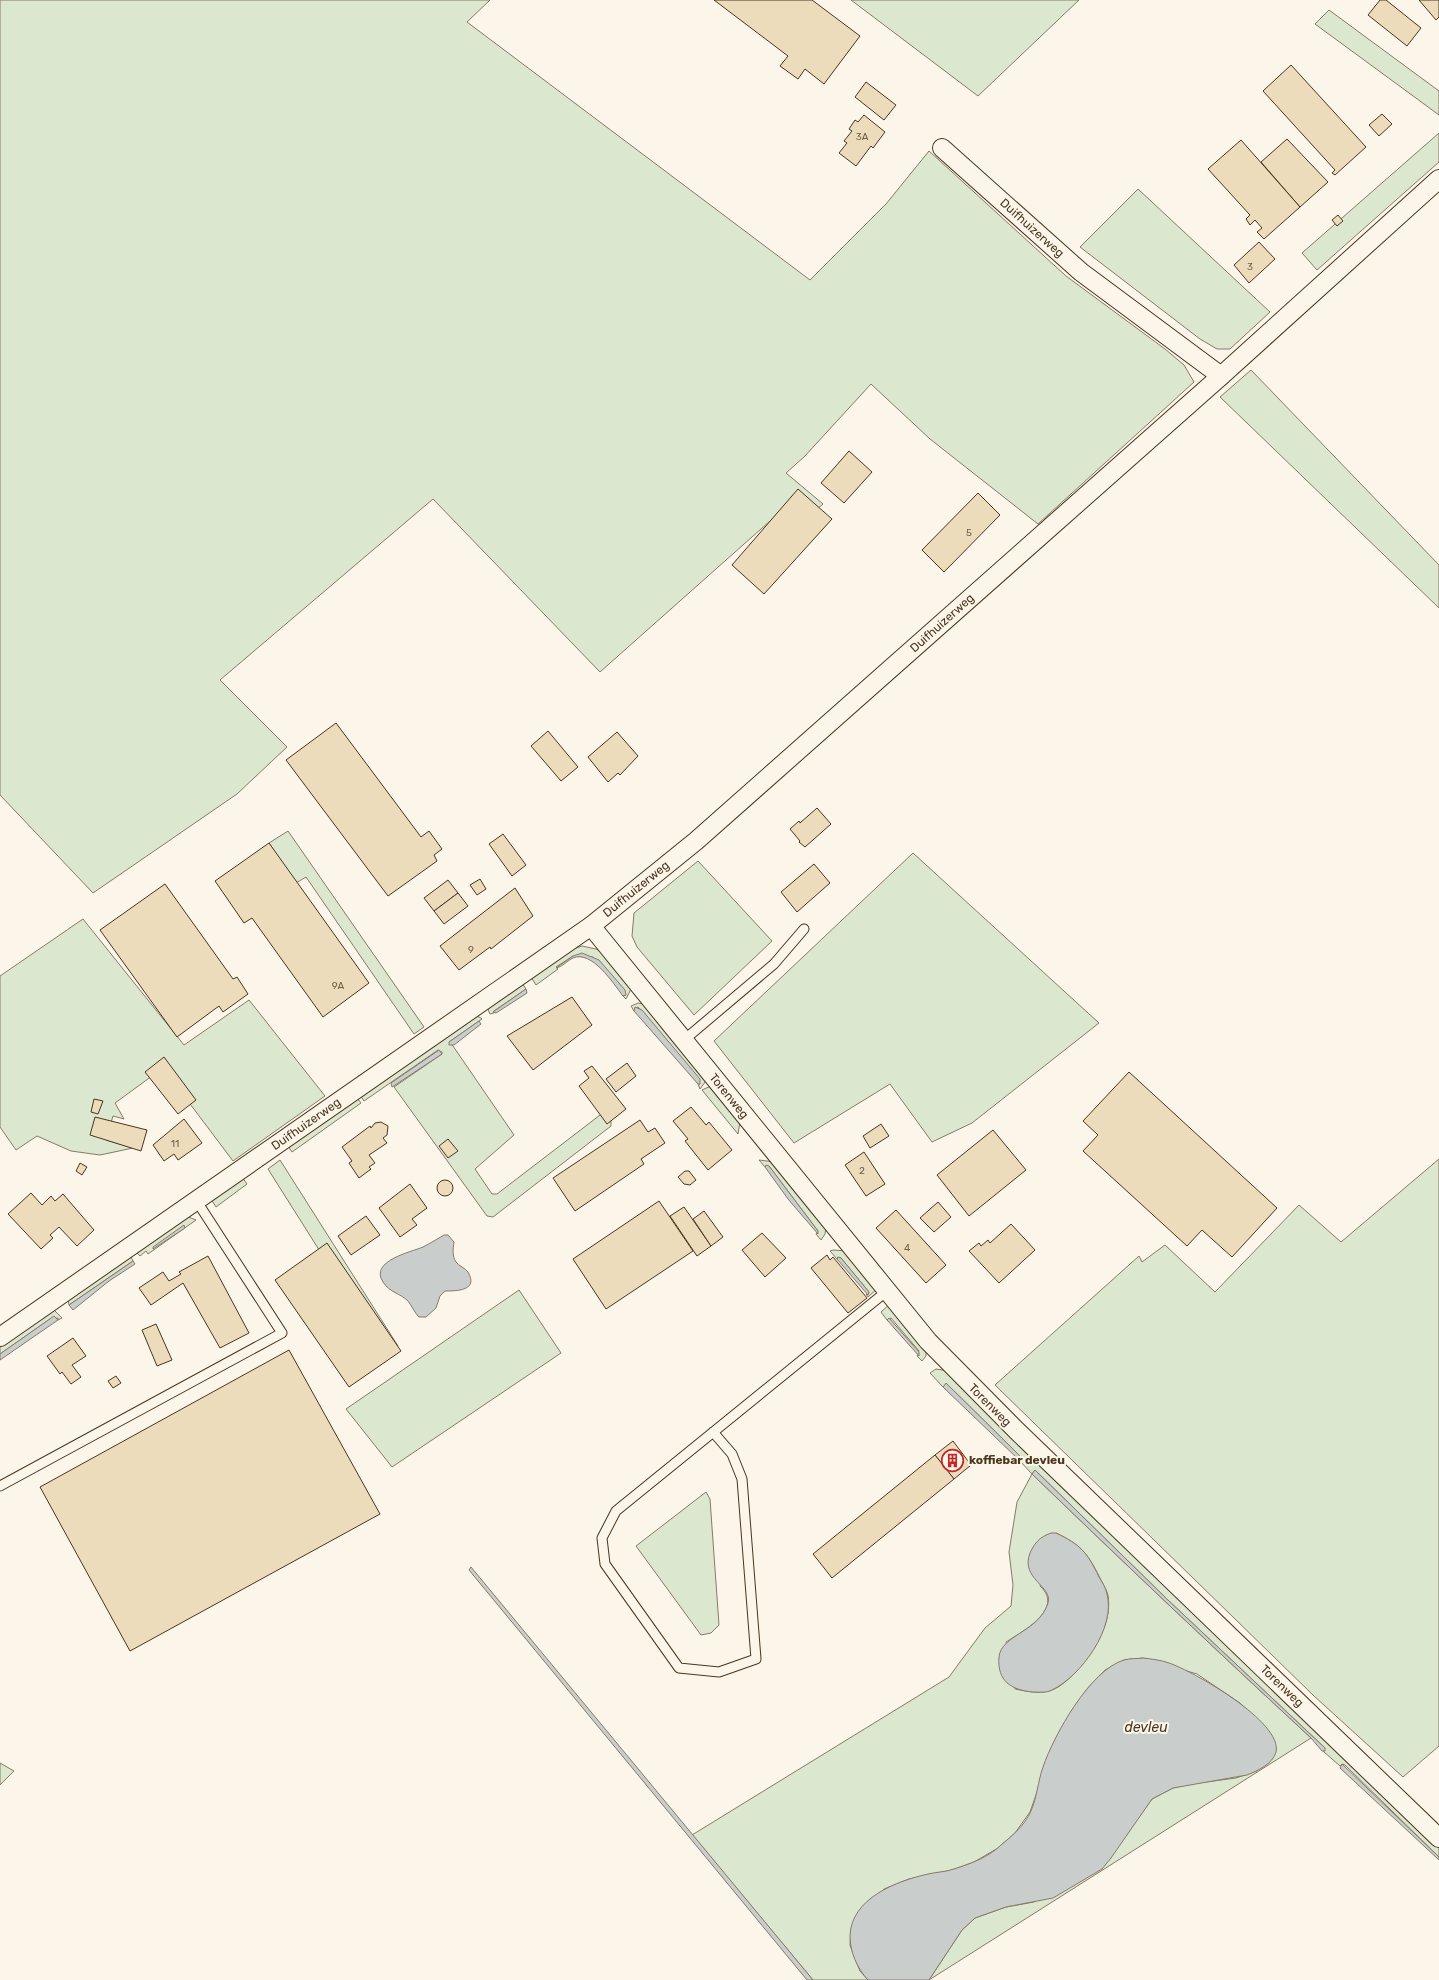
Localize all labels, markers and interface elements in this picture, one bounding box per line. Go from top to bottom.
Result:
house number: 3A [856,131,869,143]
street label: Duifhuizerweg [997,196,1067,260]
house number: 3 [1247,261,1253,273]
house number: 5 [966,527,972,539]
street label: Duifhuizerweg [907,591,977,655]
street label: Duifhuizerweg [600,858,672,920]
house number: 9 [468,944,474,956]
house number: 9A [332,980,344,992]
street label: Torenweg [706,1070,752,1122]
street label: Duifhuizerweg [269,1095,343,1153]
house number: 11 [171,1138,179,1150]
house number: 2 [859,1165,865,1177]
house number: 4 [904,1242,910,1254]
street label: Torenweg [966,1381,1014,1429]
building icon: koffiebar devleu [941,1448,965,1472]
place label: koffiebar devleu [969,1453,1065,1467]
street label: Torenweg [1258,1662,1306,1710]
water label: devleu [1124,1719,1168,1736]

